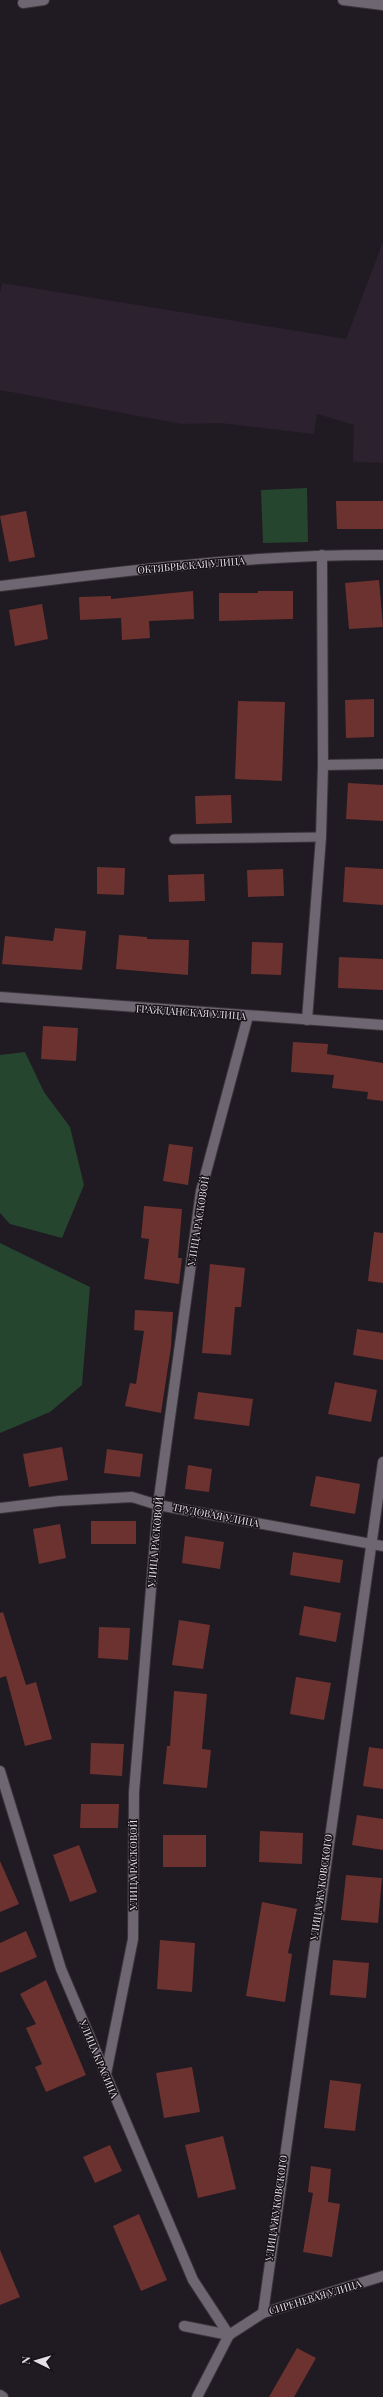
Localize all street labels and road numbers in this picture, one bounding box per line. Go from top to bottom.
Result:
street label: ОКТЯБРЬСКАЯ УЛИЦА [137,553,246,577]
street label: ГРАЖДАНСКАЯ УЛИЦА [136,1001,247,1023]
street label: УЛИЦА РАСКОВОЙ [184,1175,212,1268]
street label: УЛИЦА РАСКОВОЙ [144,1496,166,1589]
street label: ТРУДОВАЯ УЛИЦА [172,1500,261,1530]
street label: УЛИЦА РАСКОВОЙ [126,1820,140,1911]
street label: УЛИЦА ЖУКОВСКОГО [307,1833,335,1942]
street label: УЛИЦА КРАСИНА [76,2017,122,2101]
street label: УЛИЦА ЖУКОВСКОГО [262,2154,290,2263]
street label: СИРЕНЕВАЯ УЛИЦА [267,2276,364,2318]

